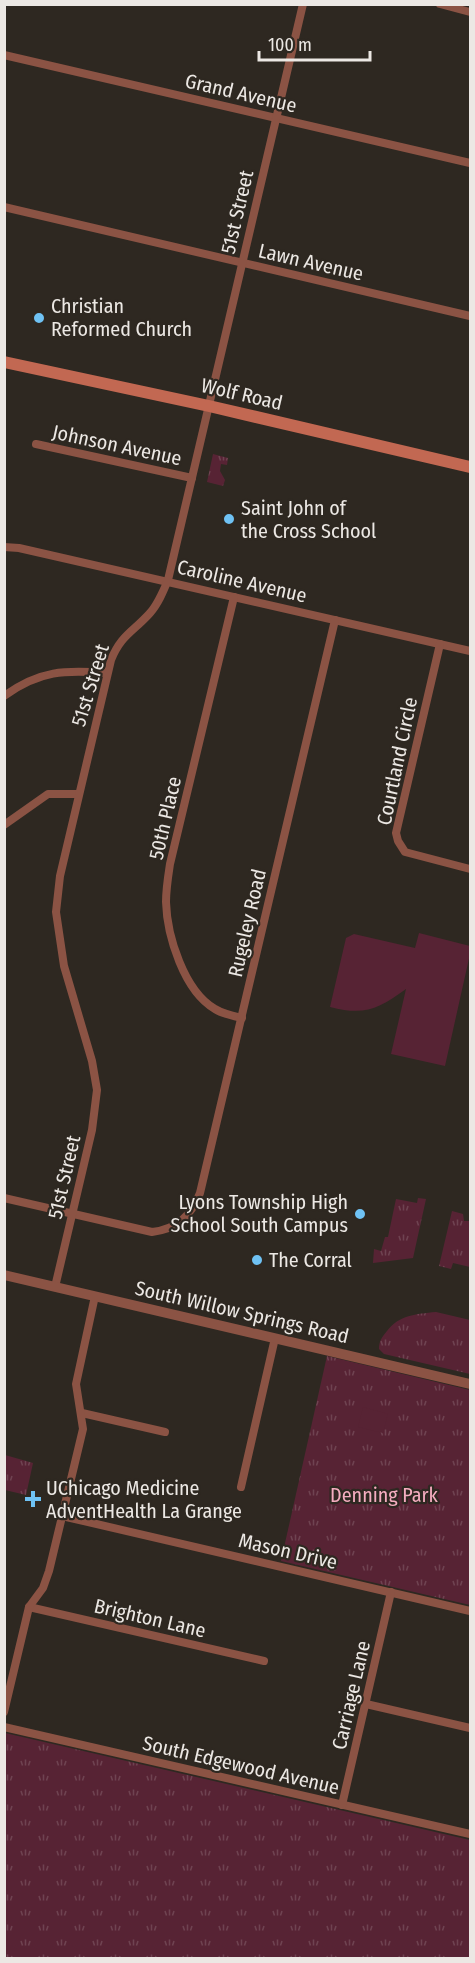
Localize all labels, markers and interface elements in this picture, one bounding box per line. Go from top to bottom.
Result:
scale bar [259,24,370,62]
text: 100 m [268,34,312,56]
street label: Grand Avenue [183,69,299,117]
street label: 51st Street [216,167,258,256]
street label: Lawn Avenue [256,238,366,286]
place label: Christian Reformed Church [51,294,192,341]
marker: Christian Reformed Church [32,311,46,325]
street label: Wolf Road [199,373,285,415]
street label: Johnson Avenue [50,420,184,470]
place label: Saint John of the Cross School [241,496,376,543]
marker: Saint John of the Cross School [222,512,236,526]
street label: Caroline Avenue [175,554,309,608]
street label: 51st Street [66,640,114,729]
street label: Courtland Circle [372,695,422,827]
street label: 50th Place [144,774,186,862]
street label: Rugeley Road [223,867,271,979]
street label: 51st Street [43,1132,85,1221]
place label: Lyons Township High School South Campus [171,1190,348,1237]
marker: Lyons Township High School South Campus [353,1207,367,1221]
place label: The Corral [269,1248,352,1272]
marker: The Corral [250,1253,264,1267]
street label: South Willow Springs Road [133,1276,351,1348]
place label: UChicago Medicine AdventHealth La Grange [46,1476,242,1523]
park label: Denning Park [330,1483,439,1507]
marker: UChicago Medicine AdventHealth La Grange [24,1490,42,1508]
street label: Mason Drive [236,1528,340,1574]
street label: Brighton Lane [92,1594,208,1642]
street label: Carriage Lane [327,1638,375,1752]
street label: South Edgewood Avenue [140,1731,342,1799]

